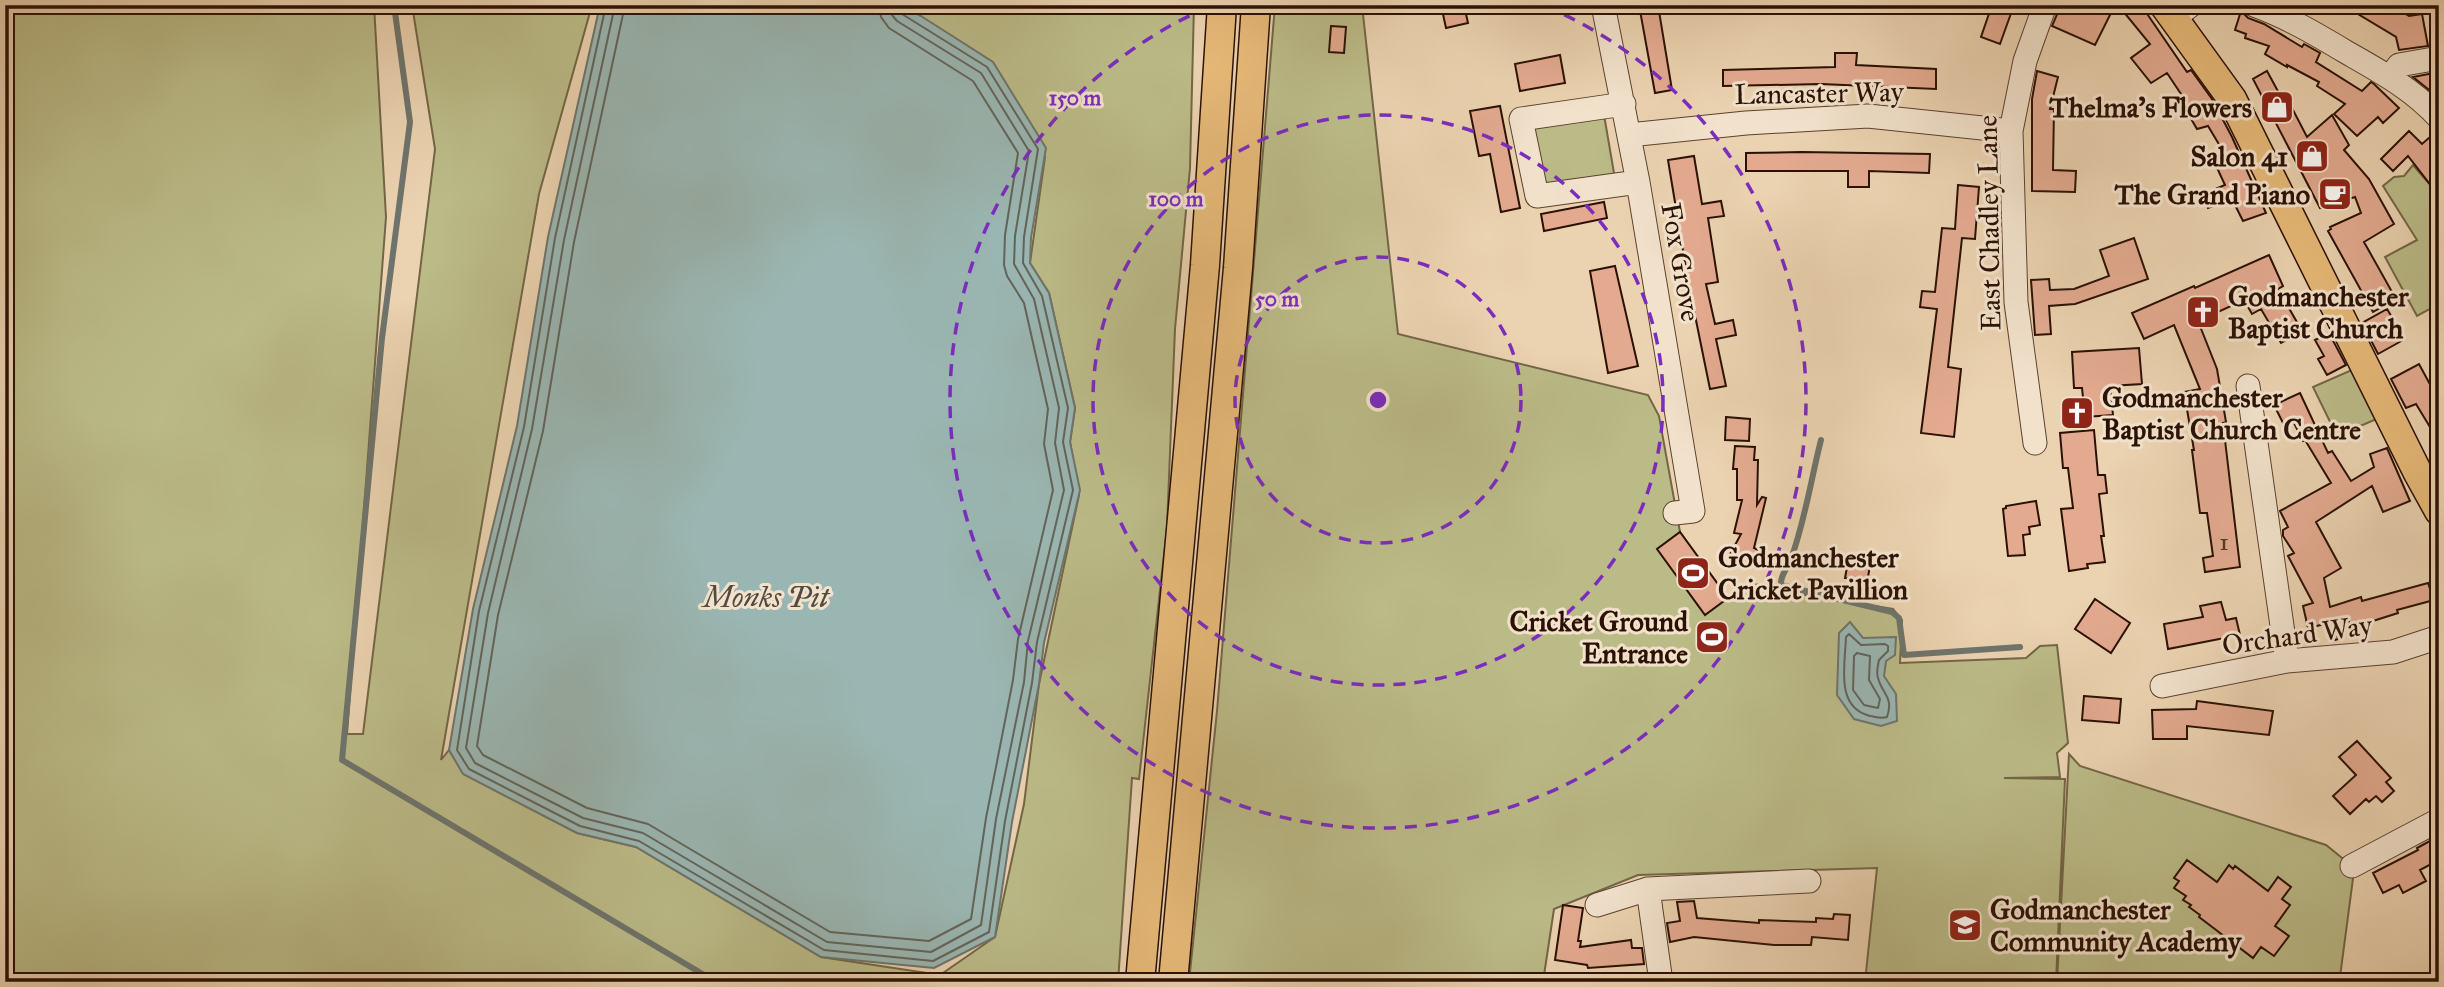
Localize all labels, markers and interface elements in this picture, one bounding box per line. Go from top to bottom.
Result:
street label: Lancaster Way [1734,74,1905,112]
text: 150 m [1049,85,1101,111]
shop icon: Thelma's Flowers [2258,88,2296,126]
place label: Thelma's Flowers [2049,90,2252,125]
street label: East Chadley Lane [1970,115,2008,331]
shop icon: Salon 41 [2293,137,2331,175]
place label: Salon 41 [2190,139,2288,174]
cafe icon: The Grand Piano [2316,175,2354,213]
place label: The Grand Piano [2115,177,2310,212]
text: 100 m [1149,186,1204,212]
street label: Fox Grove [1653,200,1709,324]
place label: Godmanchester Baptist Church [2228,279,2409,346]
text: 50 m [1255,286,1299,312]
church icon: Godmanchester Baptist Church [2184,293,2222,331]
place label: Godmanchester Baptist Church Centre [2102,380,2361,447]
centre of rings [1366,388,1390,412]
church icon: Godmanchester Baptist Church Centre [2058,394,2096,432]
house number: 1 [2219,527,2229,557]
place label: Godmanchester Cricket Pavillion [1718,540,1908,607]
sports icon: Godmanchester Cricket Pavillion [1674,554,1712,592]
water label: Monks Pit [700,579,830,615]
place label: Cricket Ground Entrance [1509,604,1689,671]
street label: Orchard Way [2220,607,2375,663]
sports icon: Cricket Ground Entrance [1693,618,1731,656]
place label: Godmanchester Community Academy [1990,892,2242,959]
school or university icon: Godmanchester Community Academy [1946,906,1984,944]

